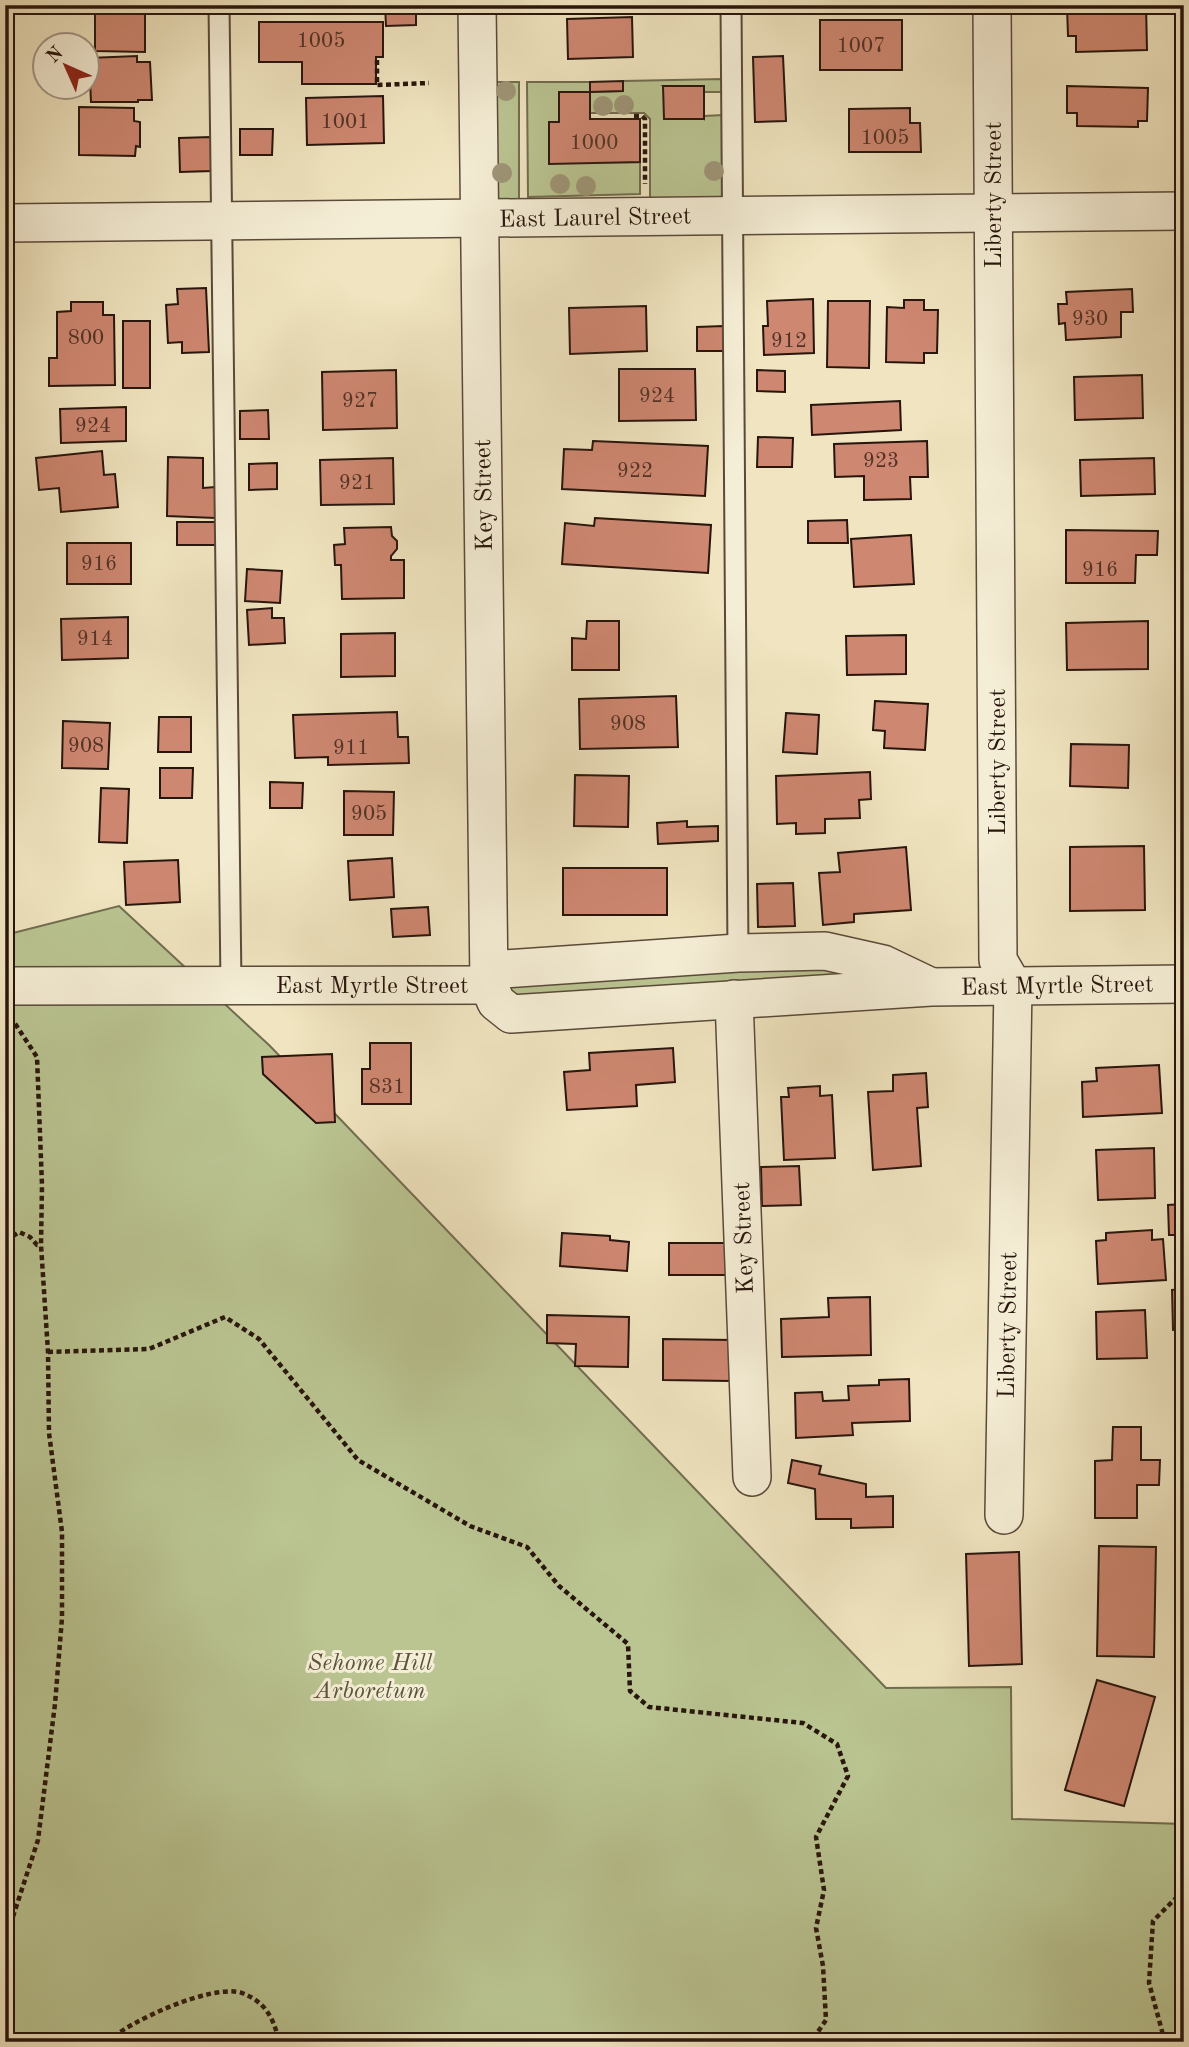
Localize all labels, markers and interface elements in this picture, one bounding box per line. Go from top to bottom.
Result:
house number: 1005 [297,31,345,52]
north arrow [32,32,102,102]
house number: 1007 [837,36,885,57]
text: N [44,44,68,68]
house number: 1001 [321,112,369,133]
street label: Liberty Street [983,121,1007,269]
house number: 1005 [861,128,909,149]
house number: 1000 [570,133,618,154]
street label: East Laurel Street [499,205,691,233]
house number: 930 [1072,309,1108,330]
house number: 800 [68,328,104,349]
house number: 912 [771,331,807,352]
house number: 924 [639,386,675,407]
house number: 927 [342,391,378,412]
house number: 924 [75,416,111,437]
street label: Key Street [472,439,498,551]
house number: 923 [863,451,899,472]
house number: 922 [617,461,653,482]
house number: 921 [339,473,375,494]
house number: 916 [81,554,117,575]
house number: 916 [1082,560,1118,581]
house number: 914 [77,629,113,650]
street label: Liberty Street [987,688,1011,836]
house number: 908 [610,714,646,735]
house number: 908 [68,736,104,757]
house number: 911 [333,738,369,759]
house number: 905 [351,804,387,825]
street label: East Myrtle Street [960,973,1154,1001]
street label: East Myrtle Street [276,975,468,999]
house number: 831 [369,1077,405,1098]
street label: Key Street [731,1181,759,1294]
street label: Liberty Street [996,1251,1022,1399]
park label: Sehome Hill Arboretum [307,1652,433,1704]

